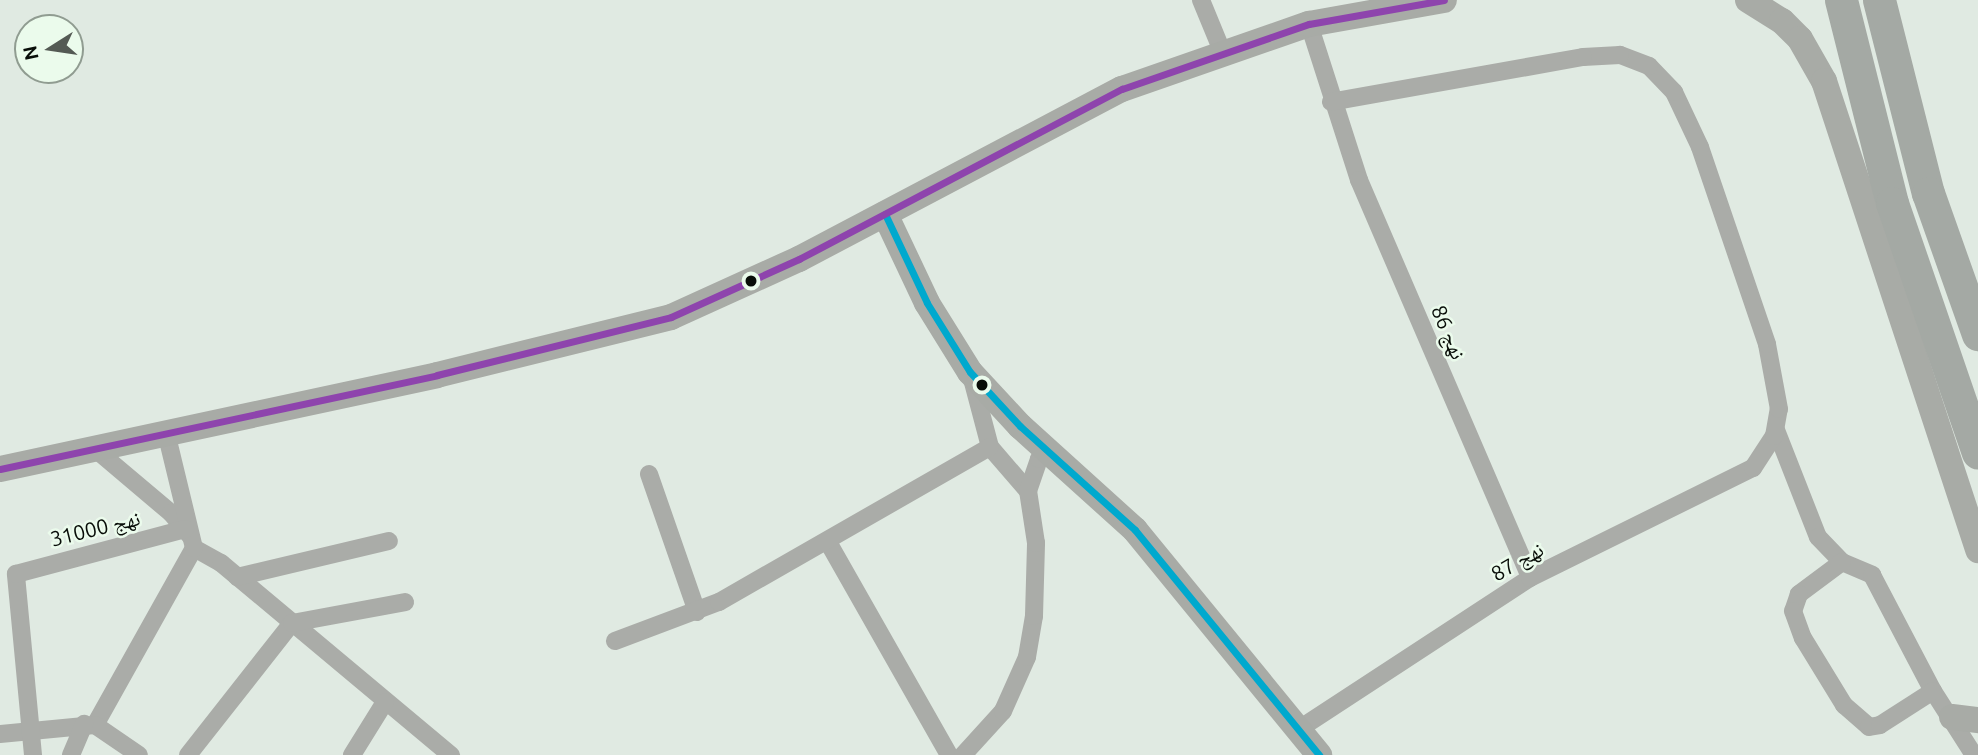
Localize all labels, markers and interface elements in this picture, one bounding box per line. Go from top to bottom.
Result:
north arrow [14,14,84,84]
text: N [18,44,43,62]
unlabelled marker [744,274,758,288]
street label: نهج 86 [1426,301,1472,363]
unlabelled marker [975,378,989,392]
street label: نهج 31000 [47,505,143,551]
street label: نهج 87 [1486,536,1548,586]

